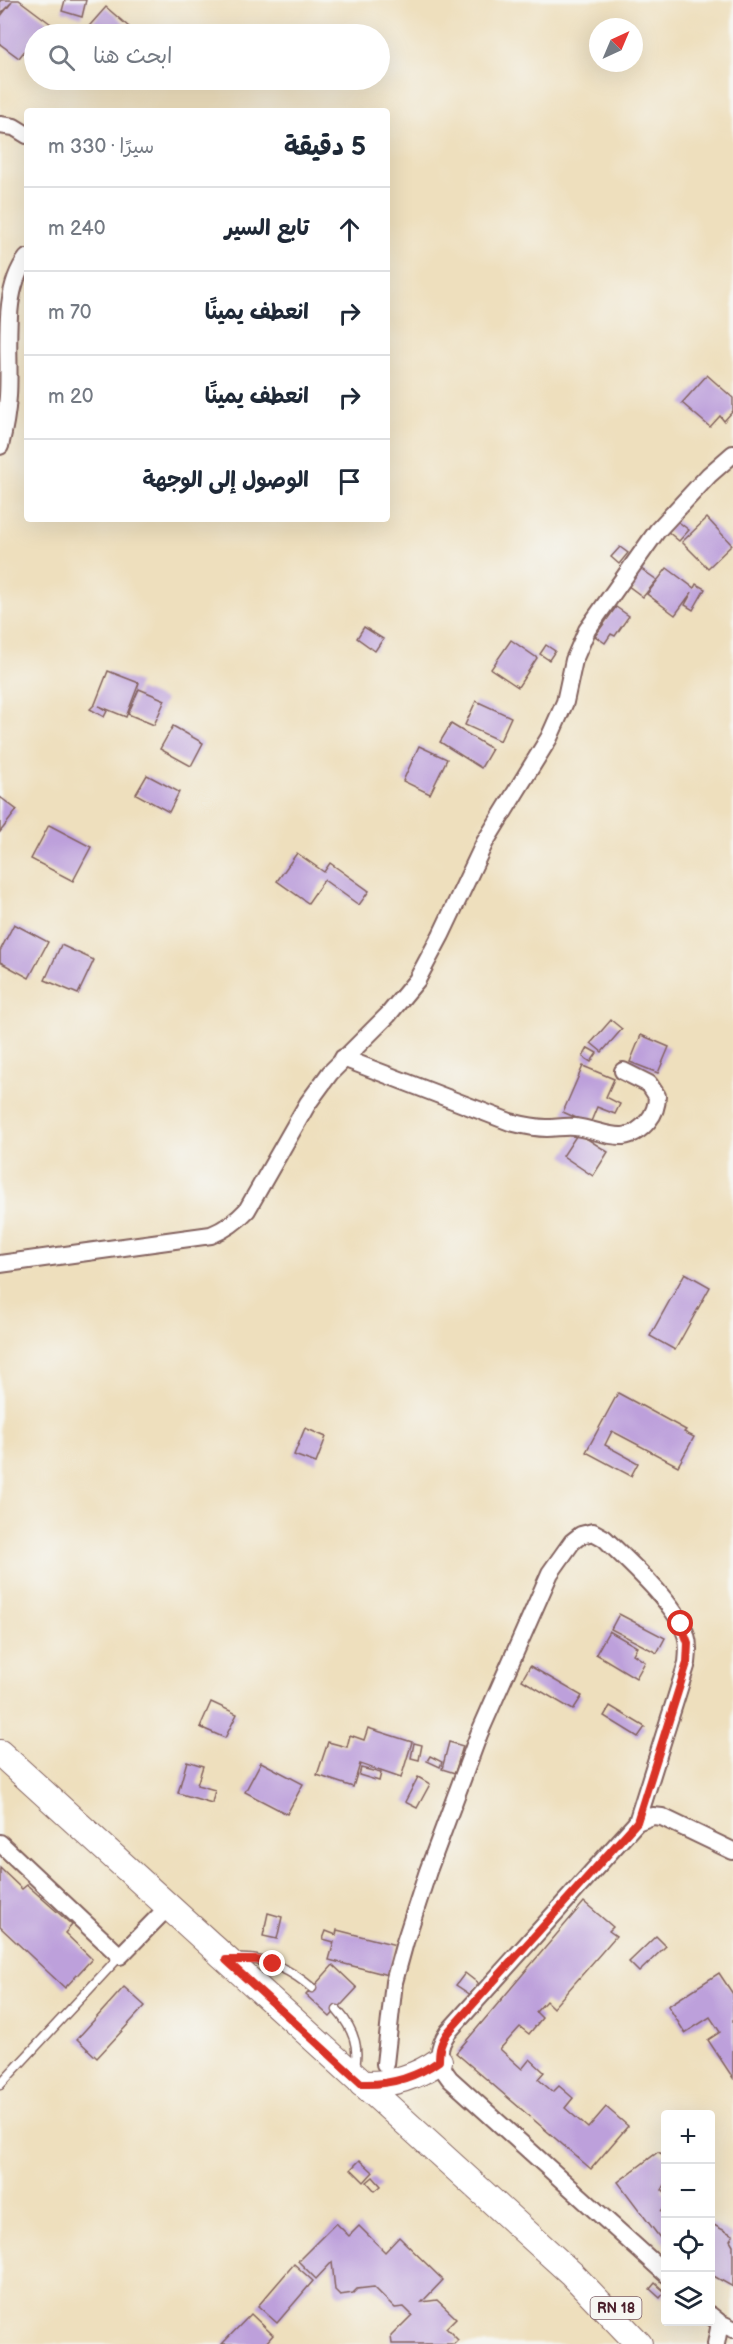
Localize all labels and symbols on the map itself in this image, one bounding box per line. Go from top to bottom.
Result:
north arrow [589,18,643,72]
route start [667,1610,693,1636]
route end [259,1950,285,1976]
road number: RN 18 [590,2297,642,2319]

